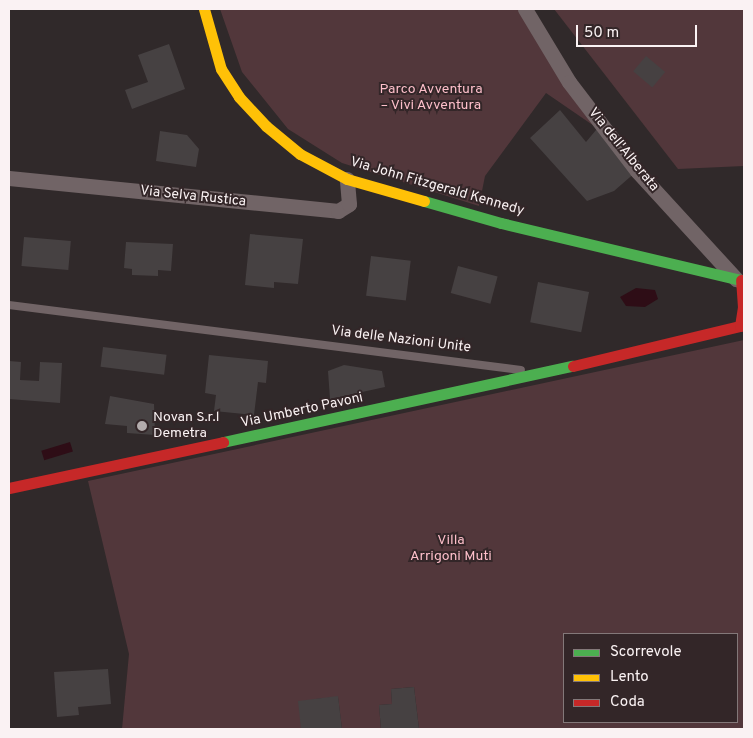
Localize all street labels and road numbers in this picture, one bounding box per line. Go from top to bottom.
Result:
street label: Via dell'Alberata [584,105,662,195]
street label: Via John Fitzgerald Kennedy [348,154,526,220]
street label: Via Selva Rustica [139,183,247,211]
street label: Via delle Nazioni Unite [330,323,472,357]
street label: Via Umberto Pavoni [239,390,365,432]

